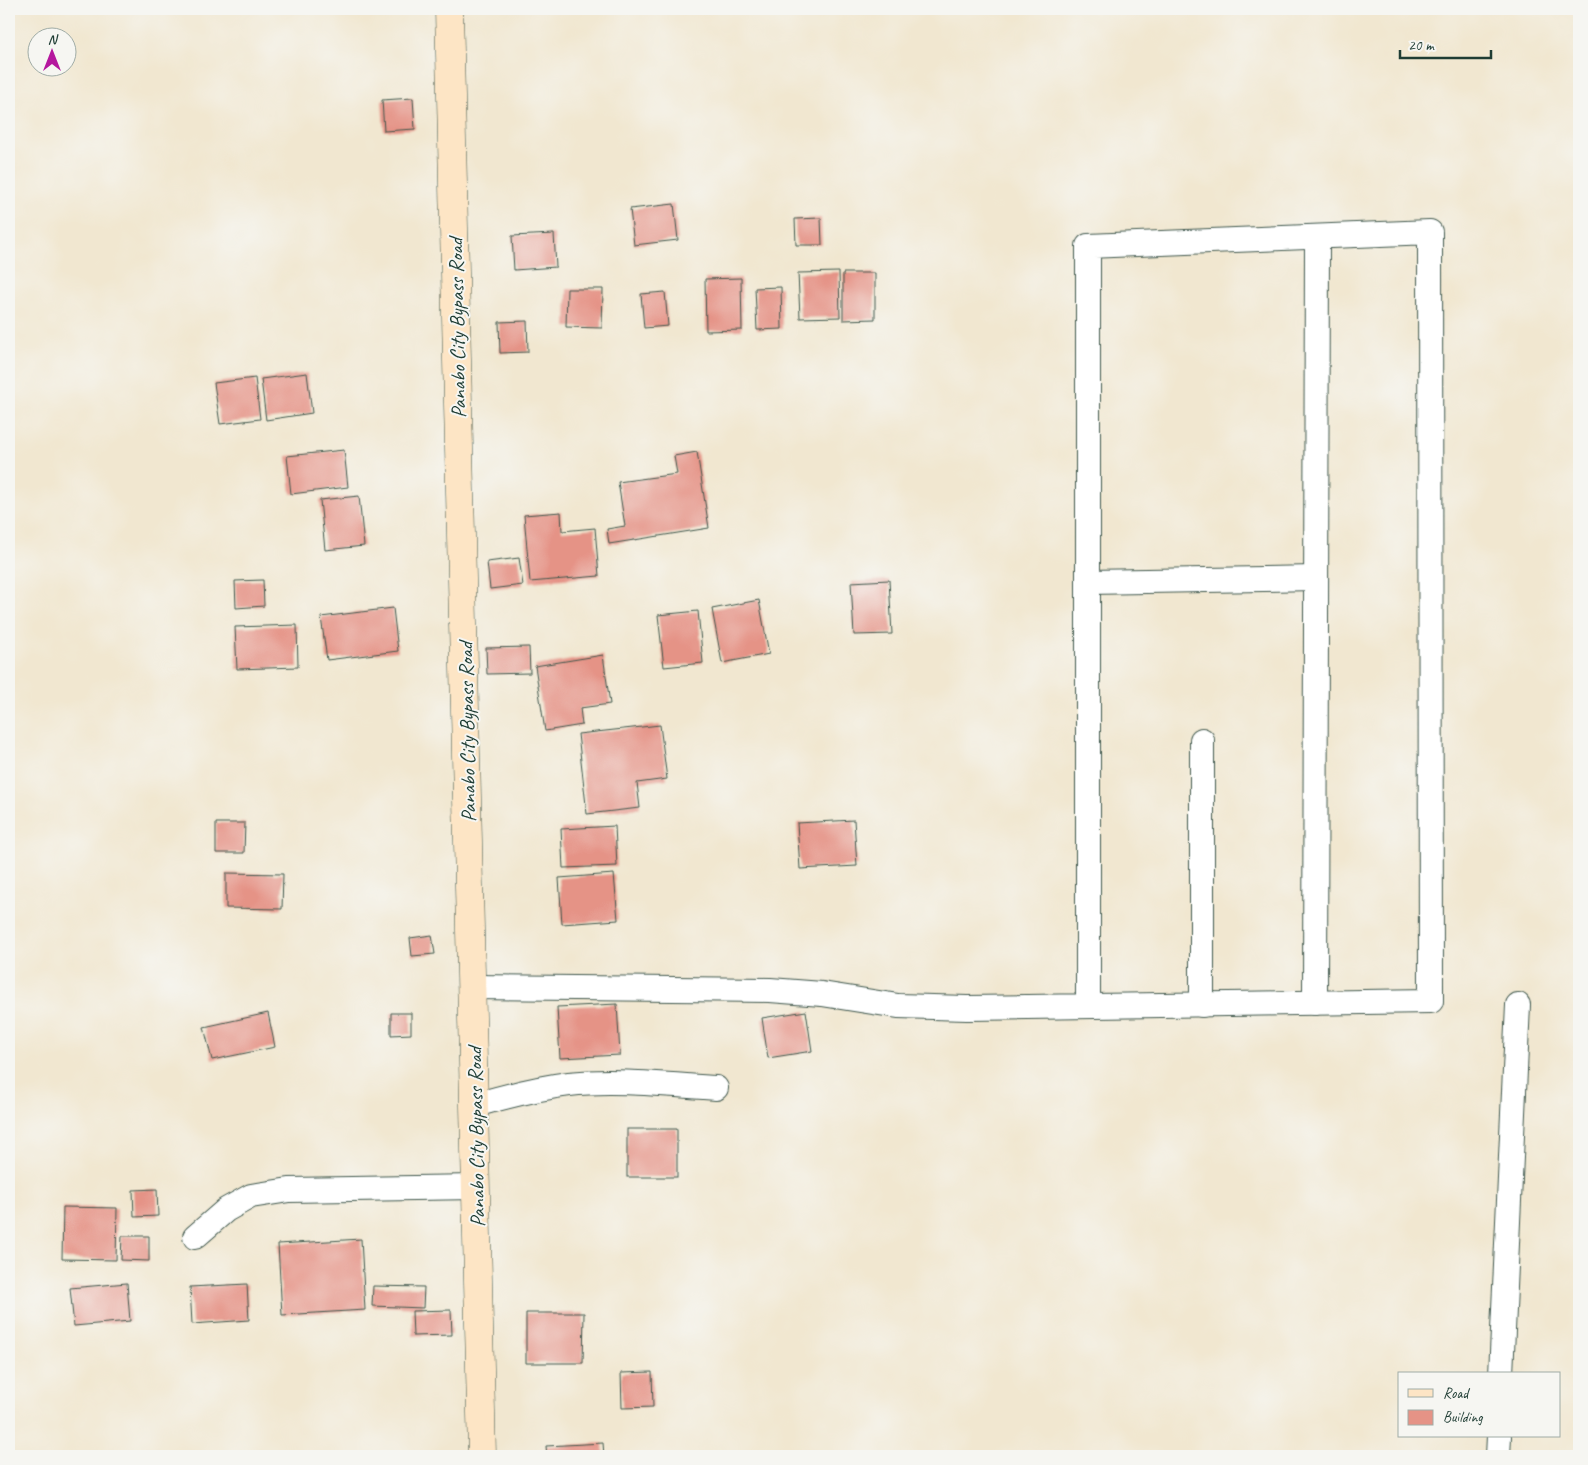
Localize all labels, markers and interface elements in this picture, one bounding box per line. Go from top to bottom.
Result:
north arrow [28,28,78,78]
scale bar [1400,28,1492,60]
text: N [48,31,59,48]
text: 20 m [1408,36,1435,55]
street label: Panabo City Bypass Road [442,235,472,418]
street label: Panabo City Bypass Road [452,639,482,822]
street label: Panabo City Bypass Road [461,1044,491,1227]
legend [1398,1372,1560,1438]
text: Road [1443,1384,1470,1403]
text: Building [1443,1408,1483,1427]

